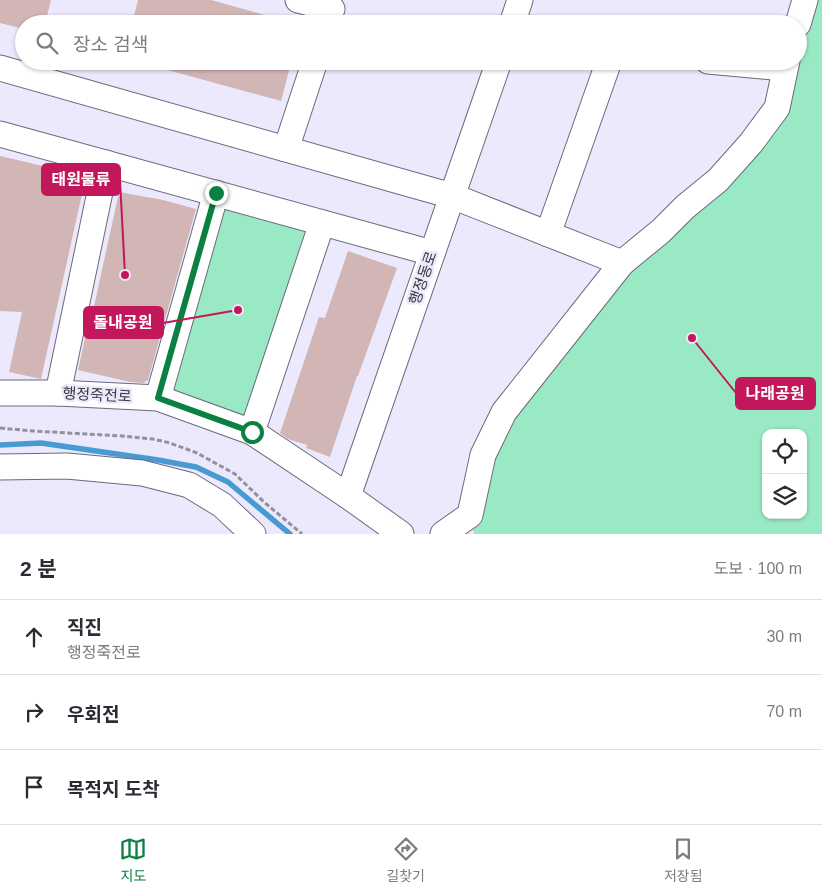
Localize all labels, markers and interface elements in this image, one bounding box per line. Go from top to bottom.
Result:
search box [15,15,807,70]
icon: search [33,29,61,57]
text: 장소 검색 [73,34,148,55]
callout: 태원물류 [42,164,120,195]
text: 태원물류 [52,171,110,188]
route end [205,182,228,205]
street label: 행정동로 [406,249,440,307]
callout: 돌내공원 [84,307,163,338]
text: 돌내공원 [94,314,152,331]
callout: 나래공원 [736,378,815,409]
street label: 행정죽전로 [62,384,132,405]
text: 나래공원 [746,385,804,402]
route start [241,421,264,444]
map controls [762,429,807,519]
button: locate [762,429,807,474]
button: layers [762,474,807,519]
text: 2 분 [20,557,57,580]
text: 도보 · 100 m [714,560,802,577]
text: 직진 [67,617,102,638]
icon: ahead [20,623,48,651]
text: 30 m [766,628,802,645]
text: 행정죽전로 [67,644,141,661]
icon: right [20,698,48,726]
text: 70 m [766,703,802,720]
text: 우회전 [67,704,119,725]
icon: arrive [20,773,48,801]
text: 목적지 도착 [67,779,160,800]
tab: 지도 [119,835,147,885]
tab: 길찾기 [386,835,425,885]
tab: 저장됨 [664,835,703,885]

